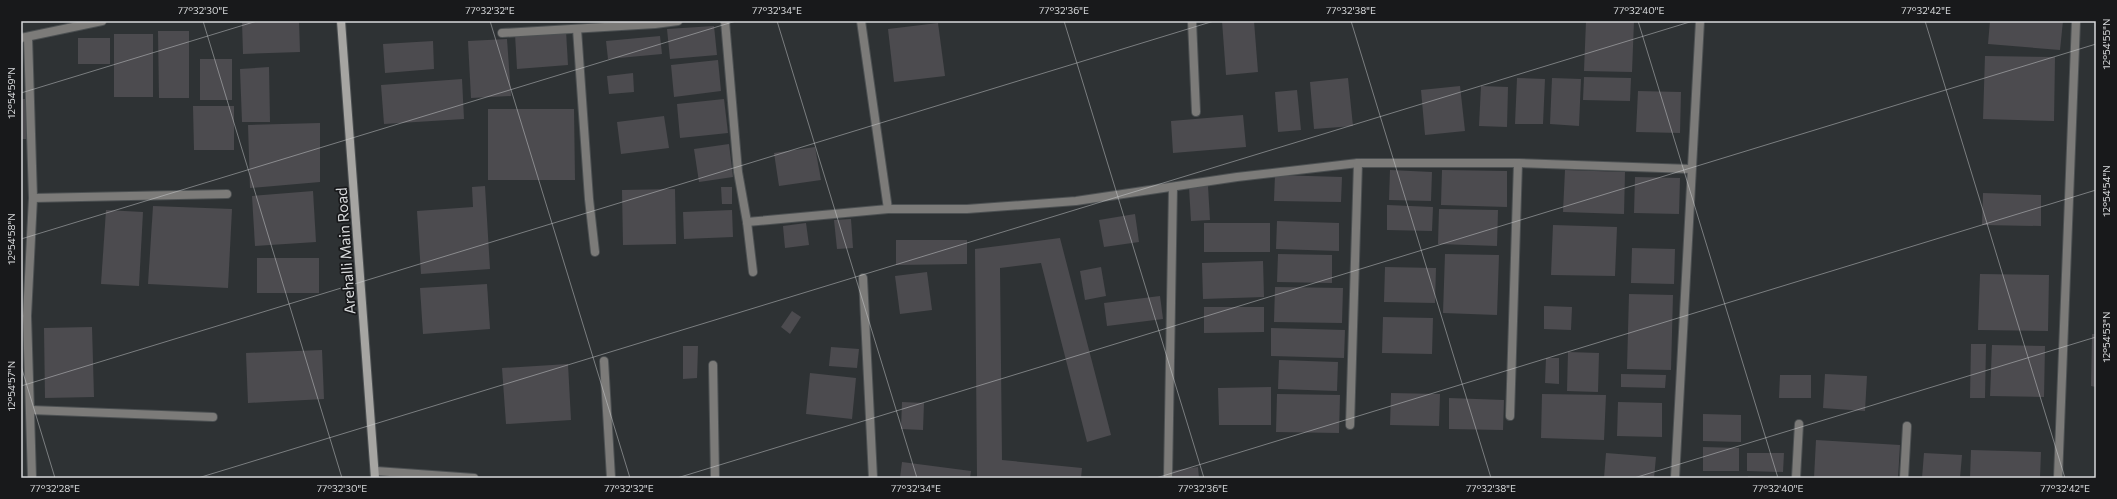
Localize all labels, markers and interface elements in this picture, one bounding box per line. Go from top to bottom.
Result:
text: 77°32'30"E [178,4,228,16]
text: 77°32'32"E [465,4,515,16]
text: 77°32'34"E [752,4,802,16]
text: 77°32'36"E [1039,4,1089,16]
text: 77°32'38"E [1326,4,1376,16]
text: 77°32'40"E [1614,4,1664,16]
text: 77°32'42"E [1901,4,1951,16]
text: 12°54'55"N [2100,18,2112,70]
text: 12°54'59"N [5,67,17,119]
text: 12°54'54"N [2100,165,2112,217]
street label: Arehalli Main Road [332,187,358,315]
text: 12°54'58"N [5,213,17,265]
text: 12°54'53"N [2100,311,2112,363]
text: 12°54'57"N [5,361,17,411]
text: 77°32'28"E [30,482,80,494]
text: 77°32'30"E [317,482,367,494]
text: 77°32'32"E [604,482,654,494]
text: 77°32'34"E [891,482,941,494]
text: 77°32'36"E [1178,482,1228,494]
text: 77°32'38"E [1466,482,1516,494]
text: 77°32'40"E [1753,482,1803,494]
text: 77°32'42"E [2040,482,2090,494]

